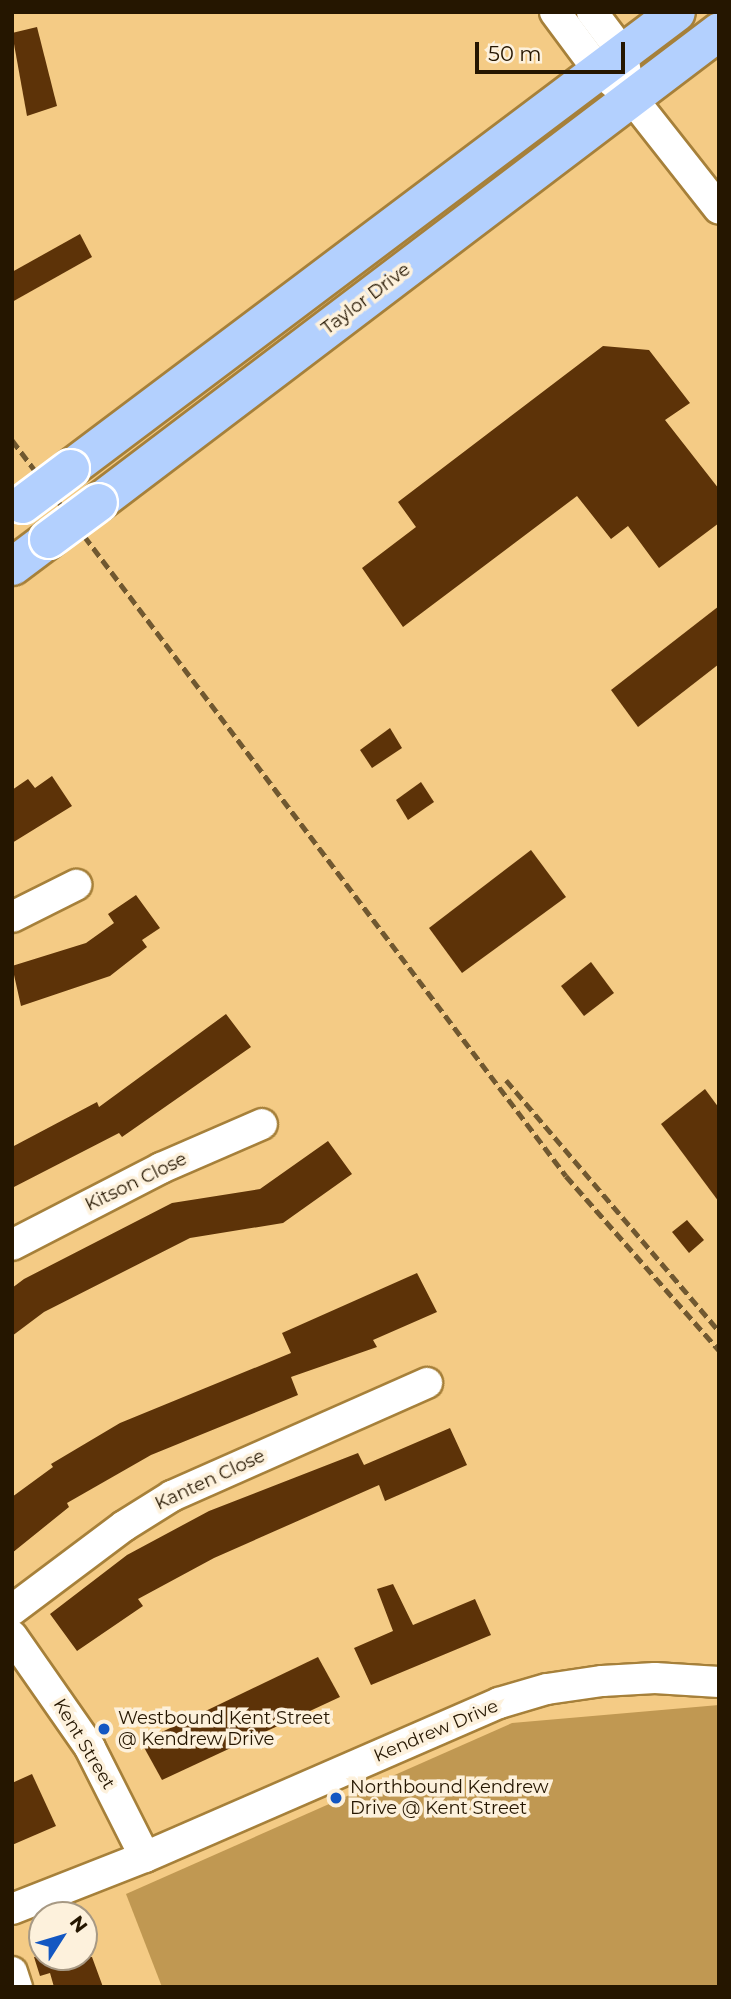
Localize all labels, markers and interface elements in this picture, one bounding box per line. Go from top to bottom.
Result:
scale bar [479,28,630,72]
text: 50 m [488,41,542,66]
street label: Taylor Drive [318,259,414,339]
street label: Kitson Close [82,1148,190,1216]
street label: Kanten Close [152,1445,268,1515]
street label: Kent Street [49,1695,119,1793]
street label: Kendrew Drive [371,1695,501,1767]
place label: Westbound Kent Street @ Kendrew Drive [118,1708,330,1750]
marker: Westbound Kent Street @ Kendrew Drive [96,1721,112,1737]
place label: Northbound Kendrew Drive @ Kent Street [350,1777,549,1820]
marker: Northbound Kendrew Drive @ Kent Street [328,1790,344,1806]
north arrow [28,1901,98,1971]
text: N [65,1911,92,1937]

